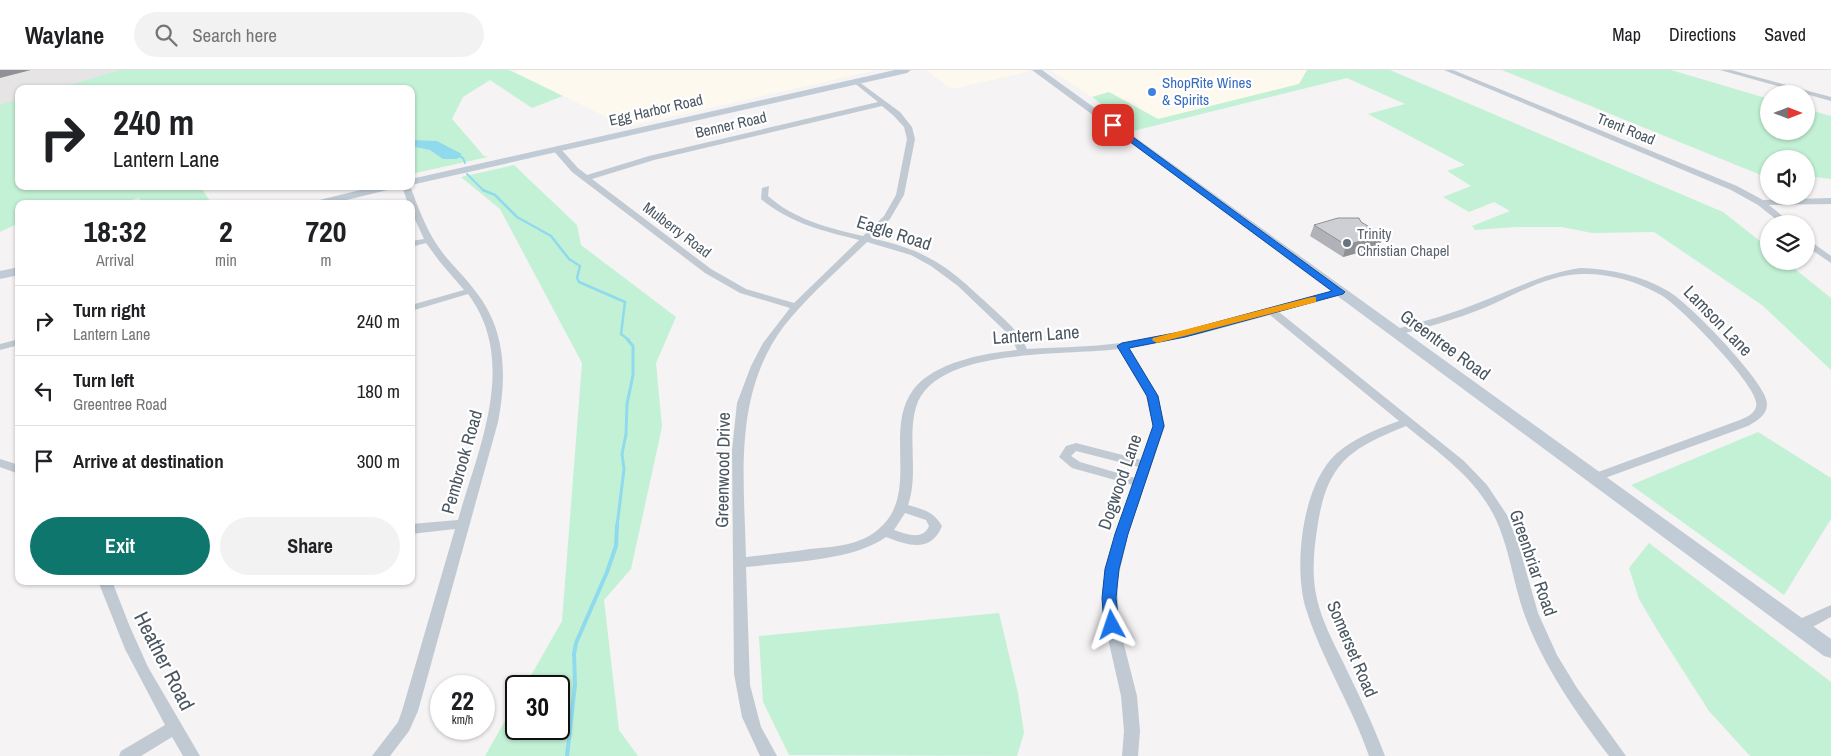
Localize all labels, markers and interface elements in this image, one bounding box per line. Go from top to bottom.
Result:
search box [134,12,484,57]
text: Waylane [25,19,104,51]
icon: search [152,21,180,49]
text: Search here [192,22,277,48]
text: Map [1612,22,1641,47]
text: Directions [1669,22,1736,47]
text: Saved [1764,22,1806,47]
place label: ShopRite Wines & Spirits [1162,72,1252,110]
north arrow [1760,85,1815,140]
map controls [1760,85,1815,270]
marker: ShopRite Wines & Spirits [1146,86,1158,98]
street label: Egg Harbor Road [607,89,705,131]
text: 240 m [113,99,194,146]
pin [1092,104,1134,146]
icon: right [30,105,95,170]
street label: Benner Road [693,106,769,143]
street label: Trent Road [1594,107,1658,150]
icon: arrive [1099,111,1127,139]
text: Lantern Lane [113,144,219,174]
button: sound [1760,150,1815,205]
street label: Mulberry Road [639,197,716,262]
street label: Eagle Road [854,209,935,256]
text: 18:32 [84,211,146,251]
text: 2 [219,211,233,251]
text: 720 [305,211,346,251]
button: layers [1760,215,1815,270]
place label: Trinity Christian Chapel [1357,223,1449,261]
marker: Trinity Christian Chapel [1341,237,1353,249]
text: Arrival [96,249,134,271]
text: min [215,249,237,271]
text: m [320,249,331,271]
street label: Lamson Lane [1678,280,1758,362]
text: Turn right [73,297,145,323]
street label: Greentree Road [1395,303,1495,386]
icon: right [30,307,58,335]
text: 240 m [357,308,400,334]
street label: Lantern Lane [992,319,1080,350]
text: Lantern Lane [73,323,150,345]
text: Turn left [73,367,134,393]
icon: left [30,377,58,405]
text: 180 m [357,378,400,404]
text: Greentree Road [73,393,167,415]
street label: Pembrook Road [435,407,488,517]
street label: Greenwood Drive [709,412,736,528]
street label: Dogwood Lane [1092,431,1148,533]
icon: arrive [30,447,58,475]
text: Arrive at destination [73,448,224,474]
text: 300 m [357,448,400,474]
street label: Greenbriar Road [1504,506,1563,619]
button: Exit [30,517,210,575]
button: Share [220,517,400,575]
street label: Somerset Road [1321,597,1384,701]
position arrow [1085,598,1137,650]
street label: Heather Road [127,606,202,715]
speed limit sign: 30 [505,675,570,740]
text: 22 [451,684,474,718]
text: km/h [452,712,473,728]

